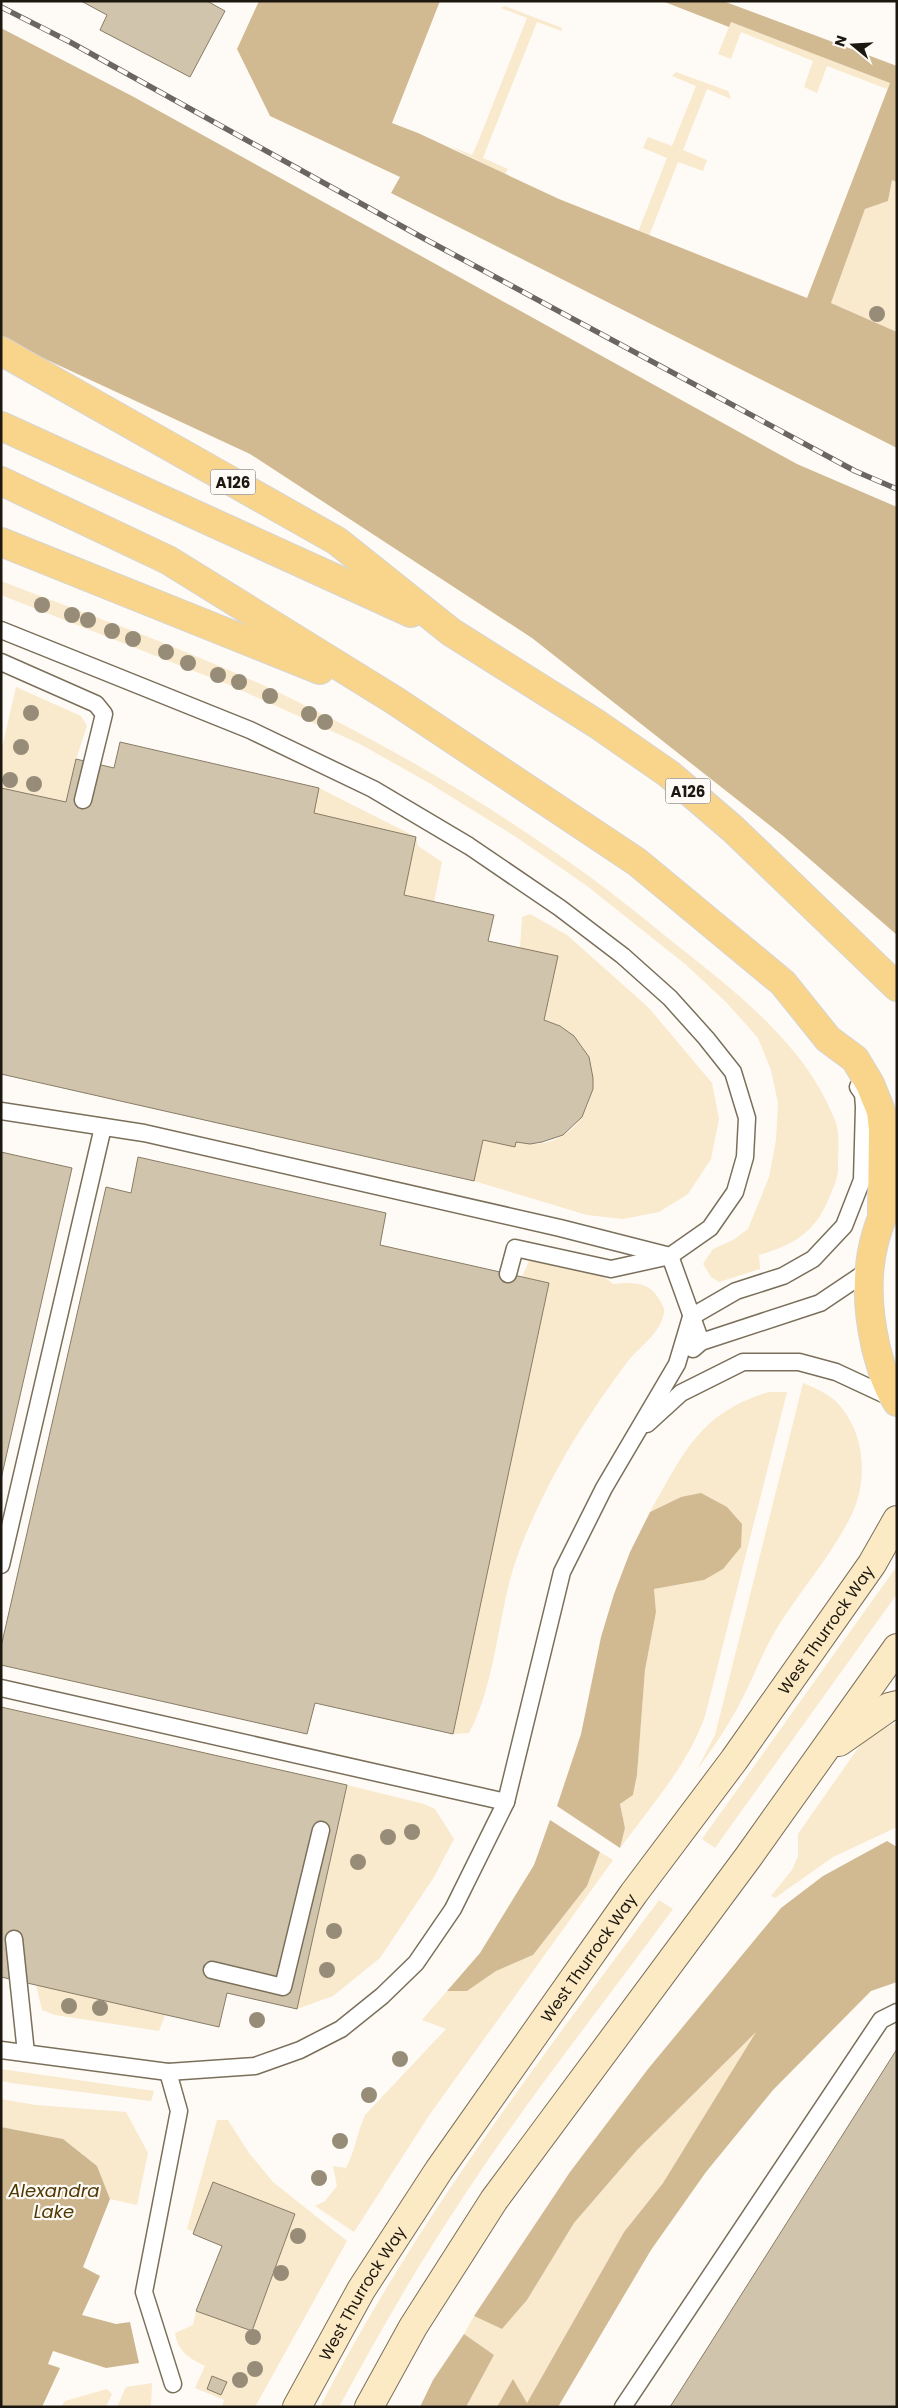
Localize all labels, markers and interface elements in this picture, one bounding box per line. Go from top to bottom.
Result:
north arrow [828,20,878,70]
text: N [829,33,852,49]
road number: A126 [210,470,256,494]
road number: A126 [666,778,710,804]
street label: West Thurrock Way [772,1560,879,1699]
street label: West Thurrock Way [535,1889,642,2027]
water label: Alexandra Lake [7,2178,100,2224]
street label: West Thurrock Way [313,2222,411,2365]

